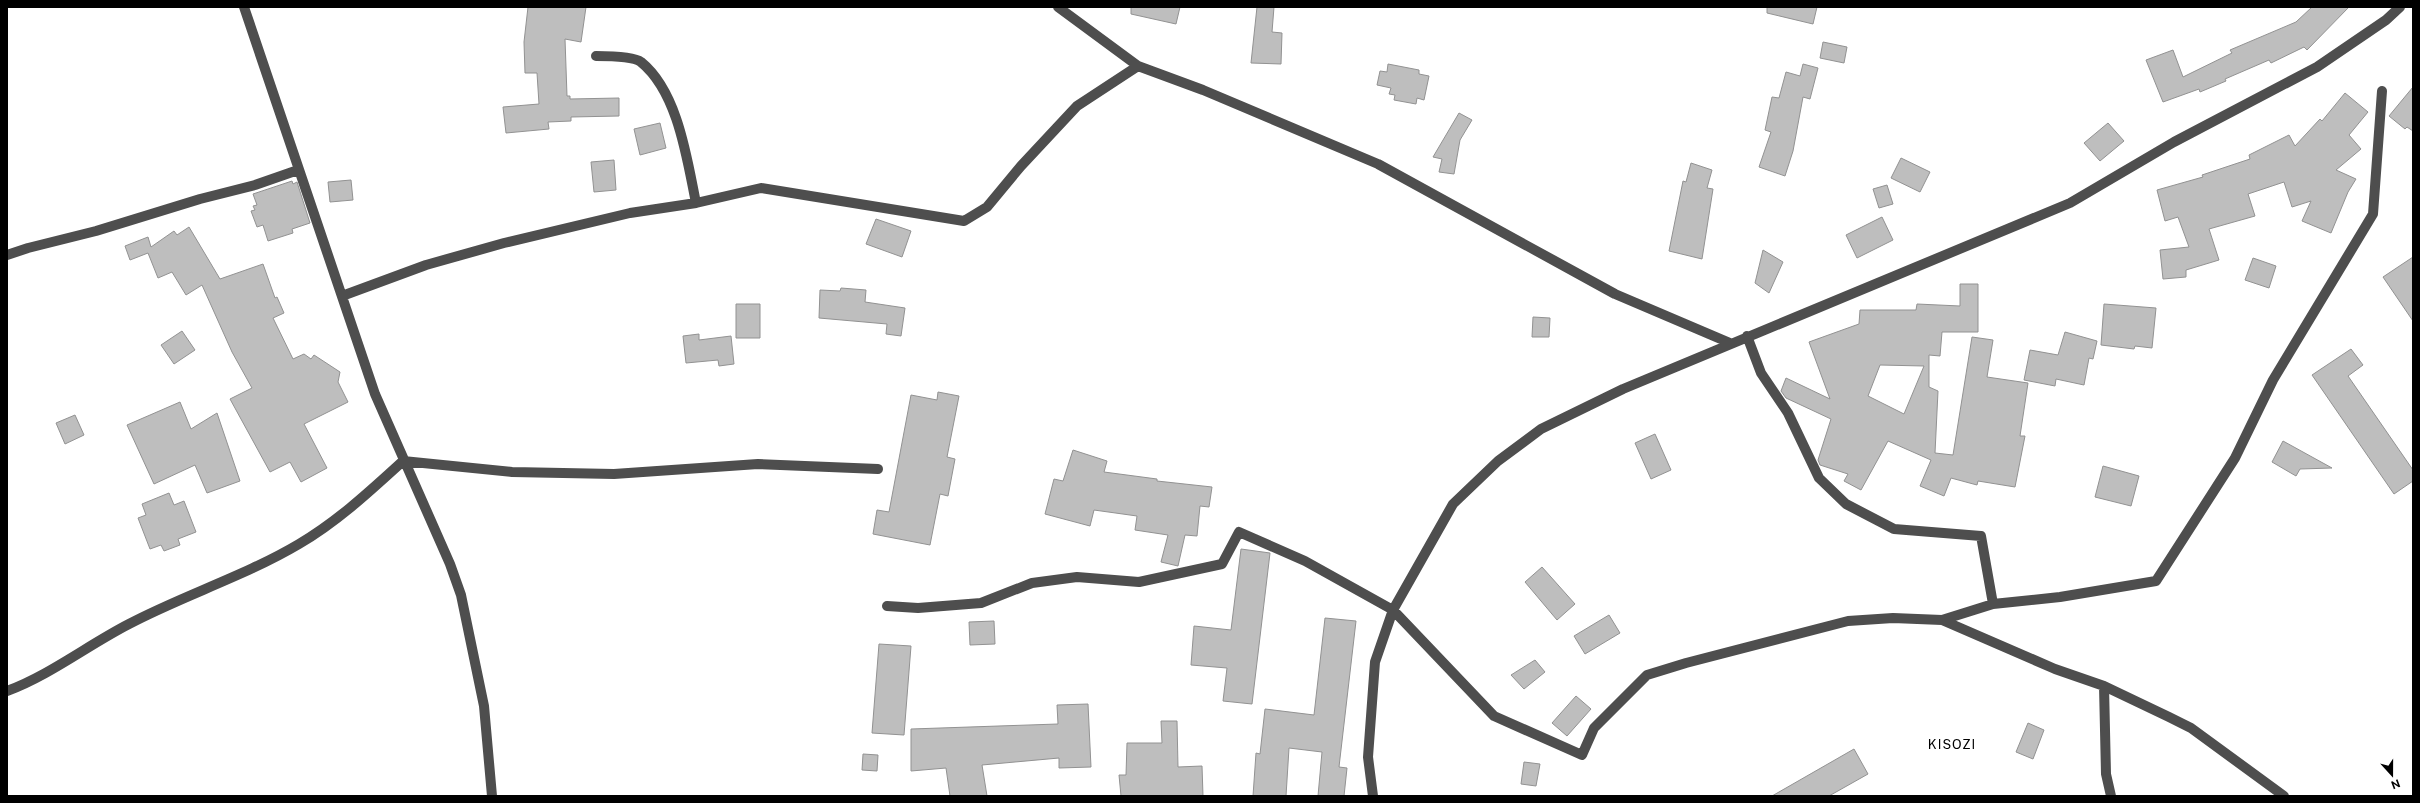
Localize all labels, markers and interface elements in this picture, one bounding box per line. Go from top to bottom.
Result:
district label: KISOZI [1928,737,1976,752]
north arrow [2372,755,2412,795]
text: N [2389,777,2402,791]

